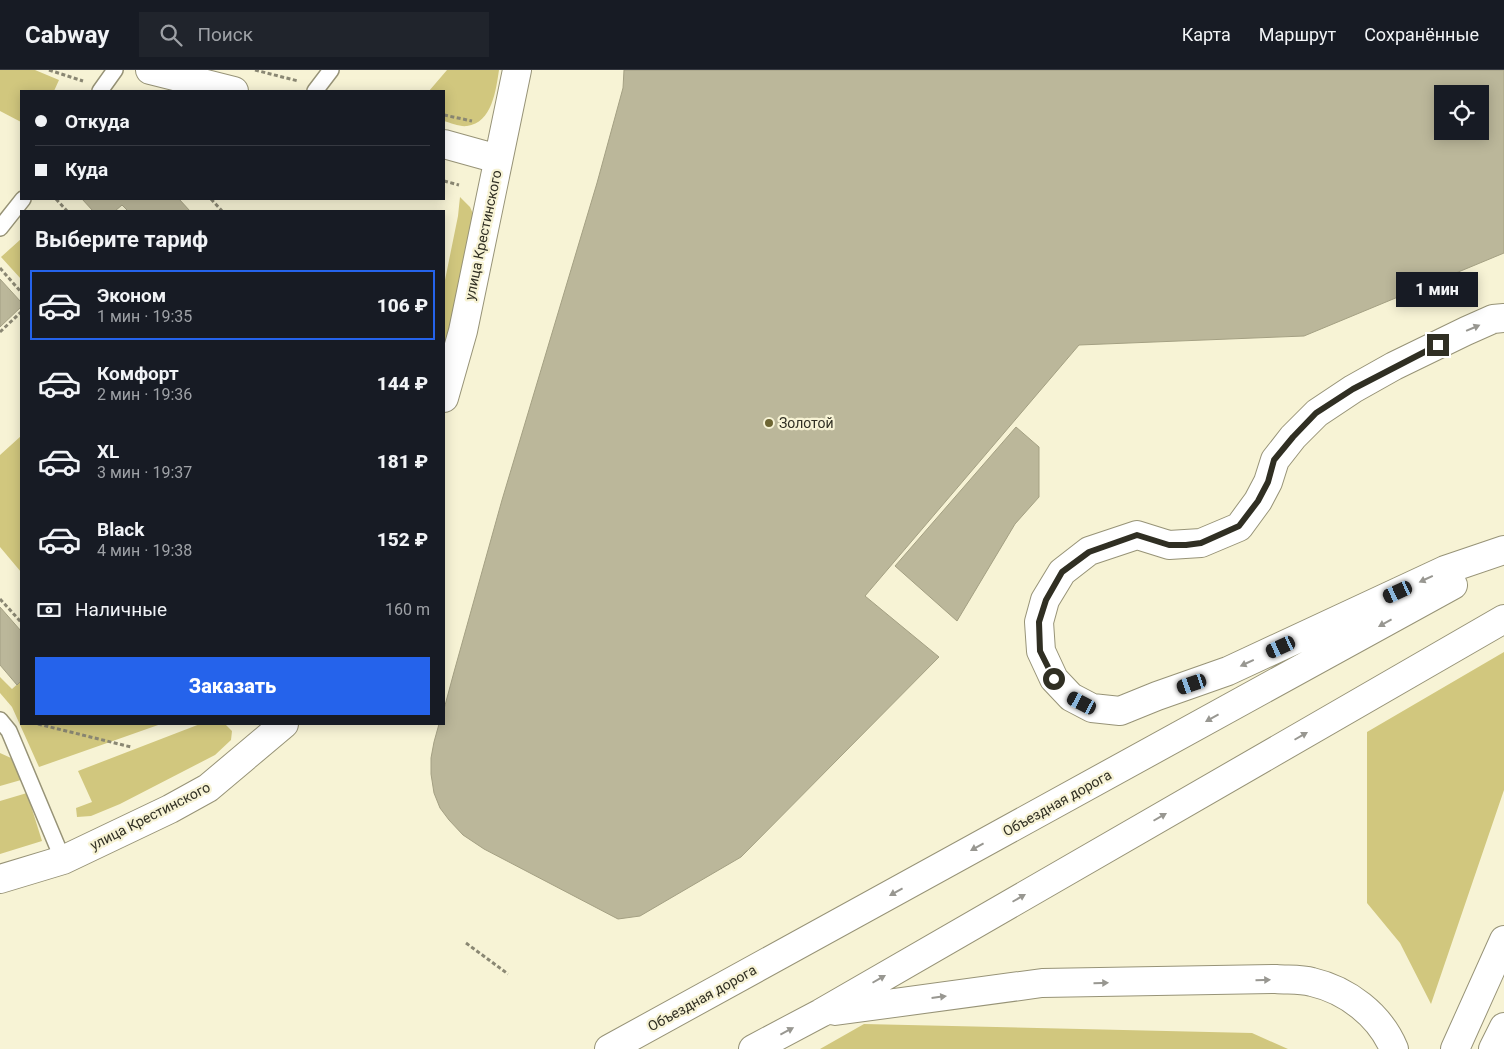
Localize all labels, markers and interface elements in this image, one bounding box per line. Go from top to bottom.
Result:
search box [139,12,489,57]
text: Cabway [25,21,109,49]
icon: search [157,21,185,49]
text: Поиск [197,23,253,46]
text: Карта [1182,24,1231,45]
text: Маршрут [1259,24,1336,45]
text: Сохранённые [1364,24,1479,45]
map controls [1434,85,1489,140]
button: locate [1434,85,1489,140]
text: Откуда [65,110,130,133]
text: Куда [65,158,108,181]
street label: улица Крестинского [461,168,505,302]
text: Выберите тариф [35,227,208,252]
callout: 1 мин [1397,272,1479,308]
text: 1 мин [1415,280,1459,299]
icon: car [37,283,82,328]
text: Эконом [97,284,166,307]
text: 106 ₽ [377,294,428,317]
text: 1 мин · 19:35 [97,307,192,326]
one-way arrow [1466,323,1480,331]
route end [1427,334,1449,356]
icon: car [37,361,82,406]
text: Комфорт [97,362,179,385]
text: 144 ₽ [377,372,428,395]
text: 2 мин · 19:36 [97,385,192,404]
place label: Золотой [779,415,834,431]
marker: Золотой [763,417,775,429]
icon: car [37,439,82,484]
text: XL [97,440,119,463]
text: 181 ₽ [377,450,428,473]
text: 3 мин · 19:37 [97,463,192,482]
icon: car [37,517,82,562]
text: Black [97,518,144,541]
text: 152 ₽ [377,528,428,551]
text: 4 мин · 19:38 [97,541,192,560]
one-way arrow [1419,576,1433,584]
car [1381,579,1414,605]
icon: cash [35,596,63,624]
text: Наличные [75,598,167,621]
text: 160 m [385,600,430,619]
one-way arrow [1377,619,1392,627]
car [1264,634,1297,660]
button: Заказать [35,657,430,715]
one-way arrow [1240,659,1254,667]
route start [1043,668,1065,690]
car [1175,672,1208,696]
car [1065,690,1098,716]
one-way arrow [1204,714,1219,722]
one-way arrow [1294,732,1308,741]
street label: Объездная дорога [1000,767,1114,839]
street label: улица Крестинского [87,779,213,853]
one-way arrow [1154,813,1167,822]
one-way arrow [970,843,985,851]
one-way arrow [890,887,903,896]
one-way arrow [1013,894,1026,903]
street label: Объездная дорога [645,962,759,1034]
one-way arrow [872,975,885,984]
one-way arrow [1255,975,1271,983]
one-way arrow [1093,978,1109,986]
one-way arrow [931,993,947,1001]
one-way arrow [780,1027,794,1035]

